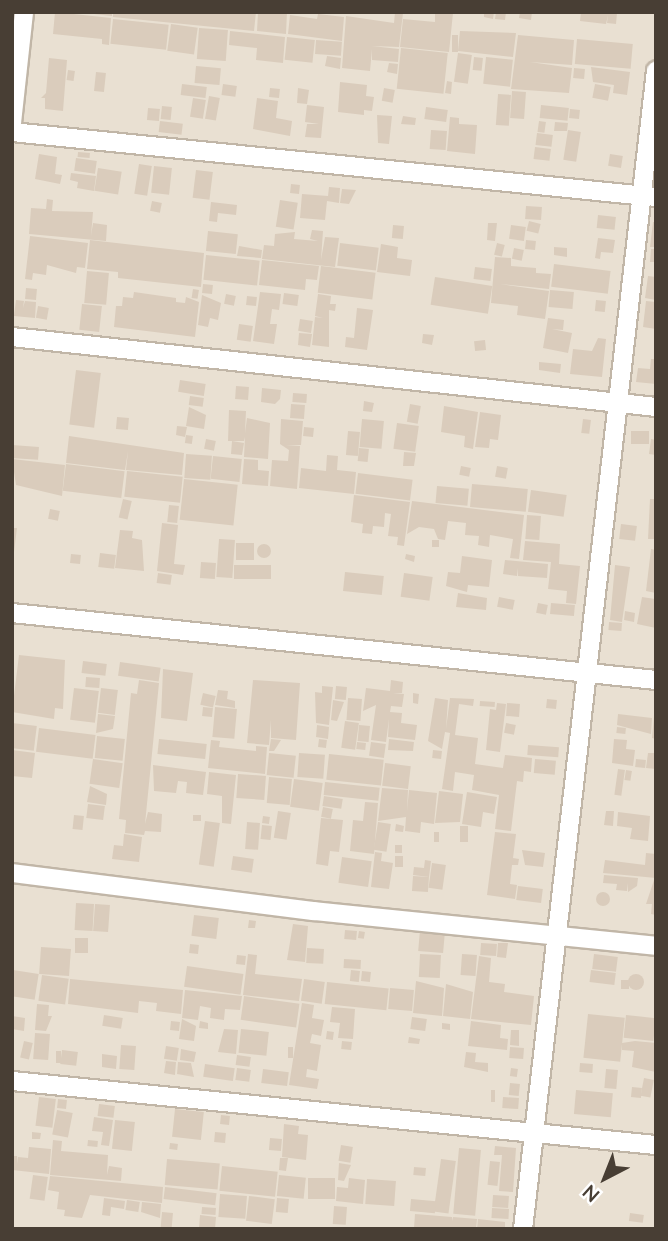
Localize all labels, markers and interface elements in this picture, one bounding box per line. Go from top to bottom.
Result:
north arrow [570,1143,640,1213]
text: N [577,1181,604,1207]

